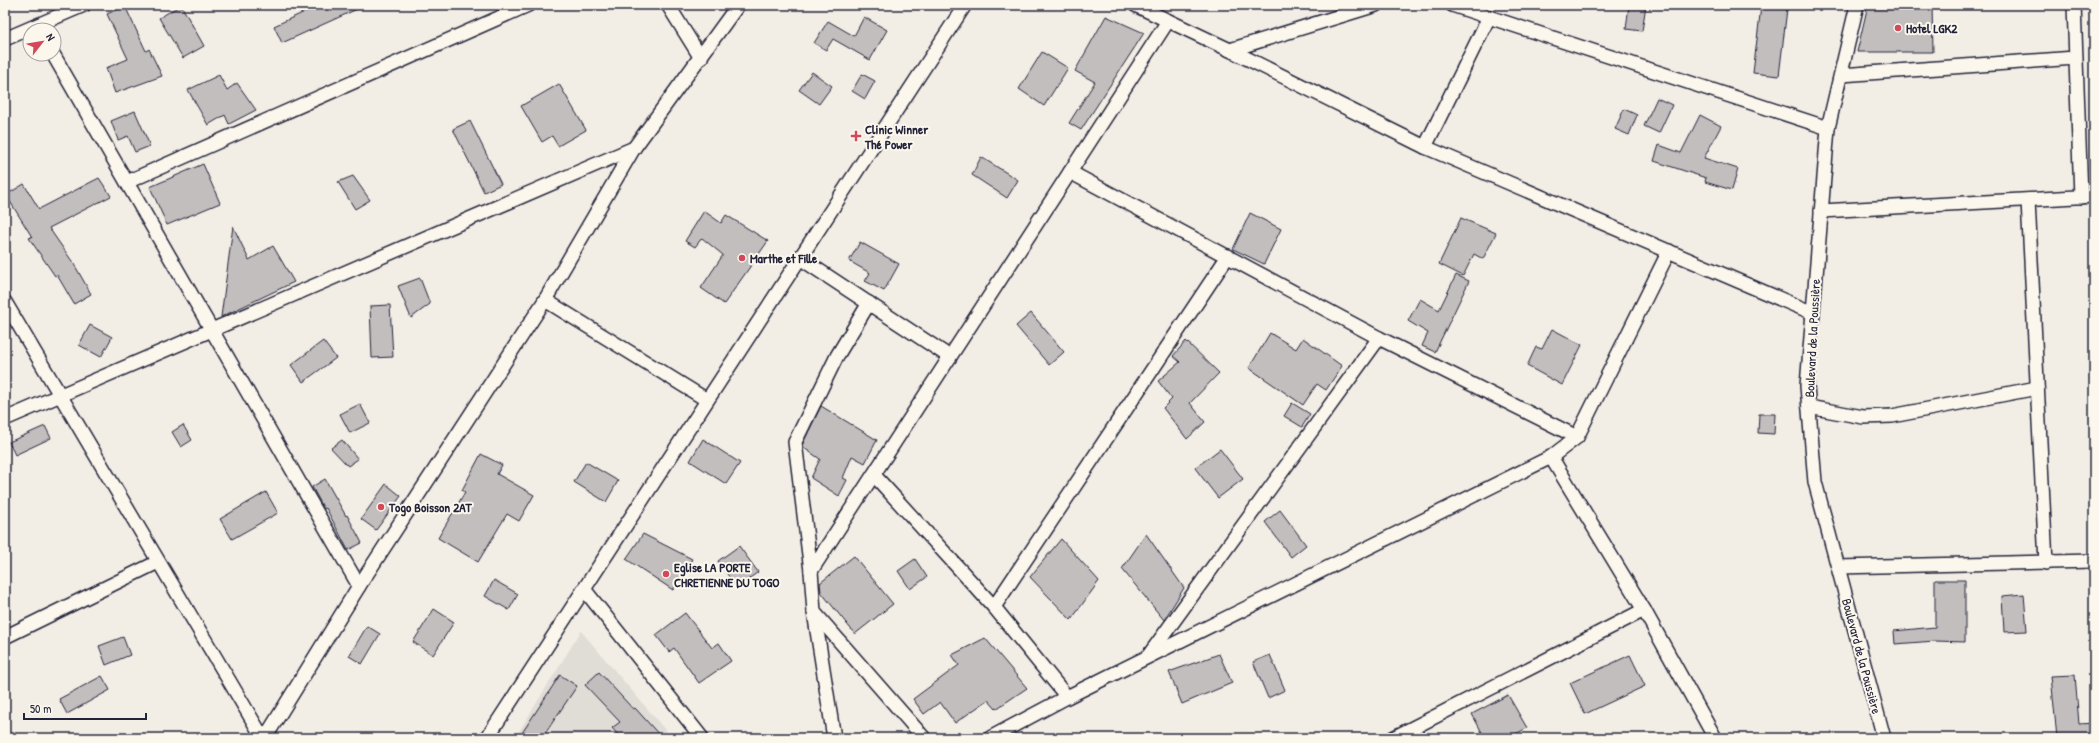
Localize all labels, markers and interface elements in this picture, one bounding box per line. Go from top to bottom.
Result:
place label: Hotel LGK2 [1906,19,1958,37]
north arrow [22,22,62,62]
marker: Hotel LGK2 [1893,23,1903,33]
text: N [43,31,58,43]
place label: Clinic Winner Thé Power [864,120,929,153]
marker: Clinic Winner Thé Power [850,130,862,142]
place label: Marthe et Fille [750,249,818,267]
marker: Marthe et Fille [737,253,747,263]
street label: Boulevard de la Poussière [1800,278,1824,398]
place label: Togo Boisson 2AT [388,498,473,517]
marker: Togo Boisson 2AT [376,502,386,512]
place label: Eglise LA PORTE CHRETIENNE DU TOGO [674,558,780,591]
marker: Eglise LA PORTE CHRETIENNE DU TOGO [661,569,671,579]
street label: Boulevard de la Poussière [1838,596,1886,716]
scale bar [24,695,146,721]
text: 50 m [30,700,51,717]

